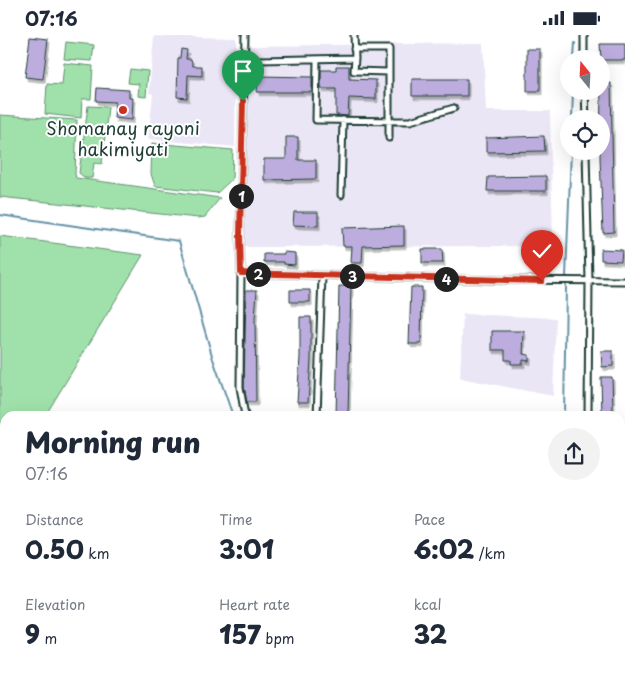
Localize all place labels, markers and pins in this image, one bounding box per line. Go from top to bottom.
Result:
pin [222,50,264,101]
marker: Shomanay rayoni hakimiyati [117,104,129,116]
place label: Shomanay rayoni hakimiyati [46,114,200,162]
pin: 1 [228,183,254,209]
pin [521,230,563,281]
pin: 2 [246,261,270,287]
pin: 3 [340,263,364,289]
pin: 4 [434,267,458,291]

